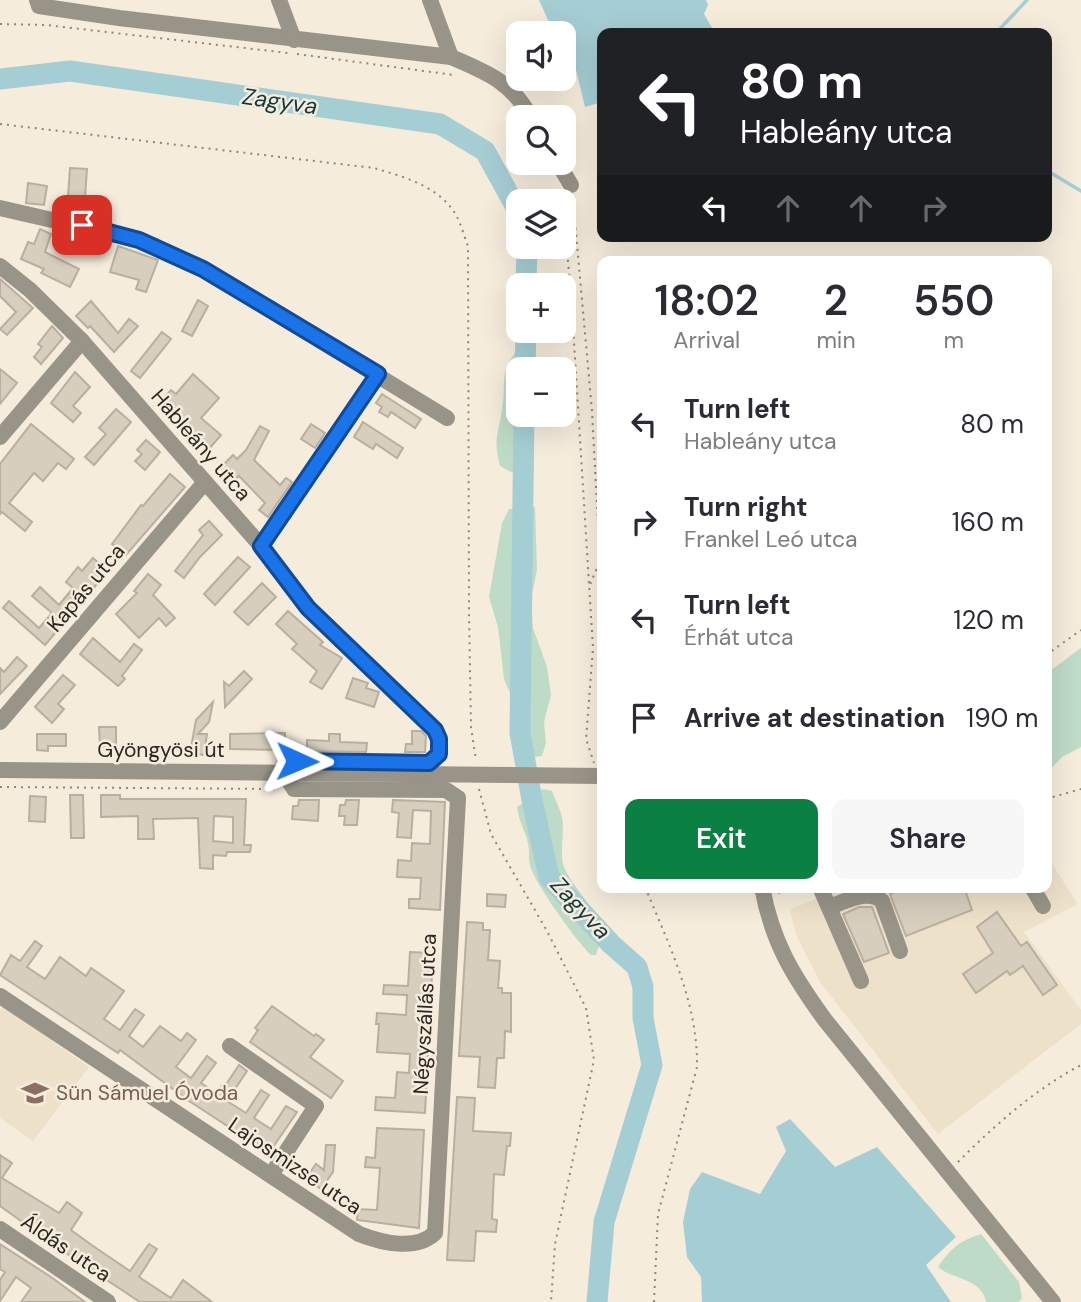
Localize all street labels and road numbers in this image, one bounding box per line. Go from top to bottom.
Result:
street label: Hableány utca [145,383,257,507]
street label: Kapás utca [41,538,131,638]
street label: Gyöngyösi út [97,736,225,764]
street label: Négyszállás utca [407,933,443,1095]
street label: Lajosmizse utca [223,1111,367,1221]
street label: Áldás utca [16,1208,116,1288]

